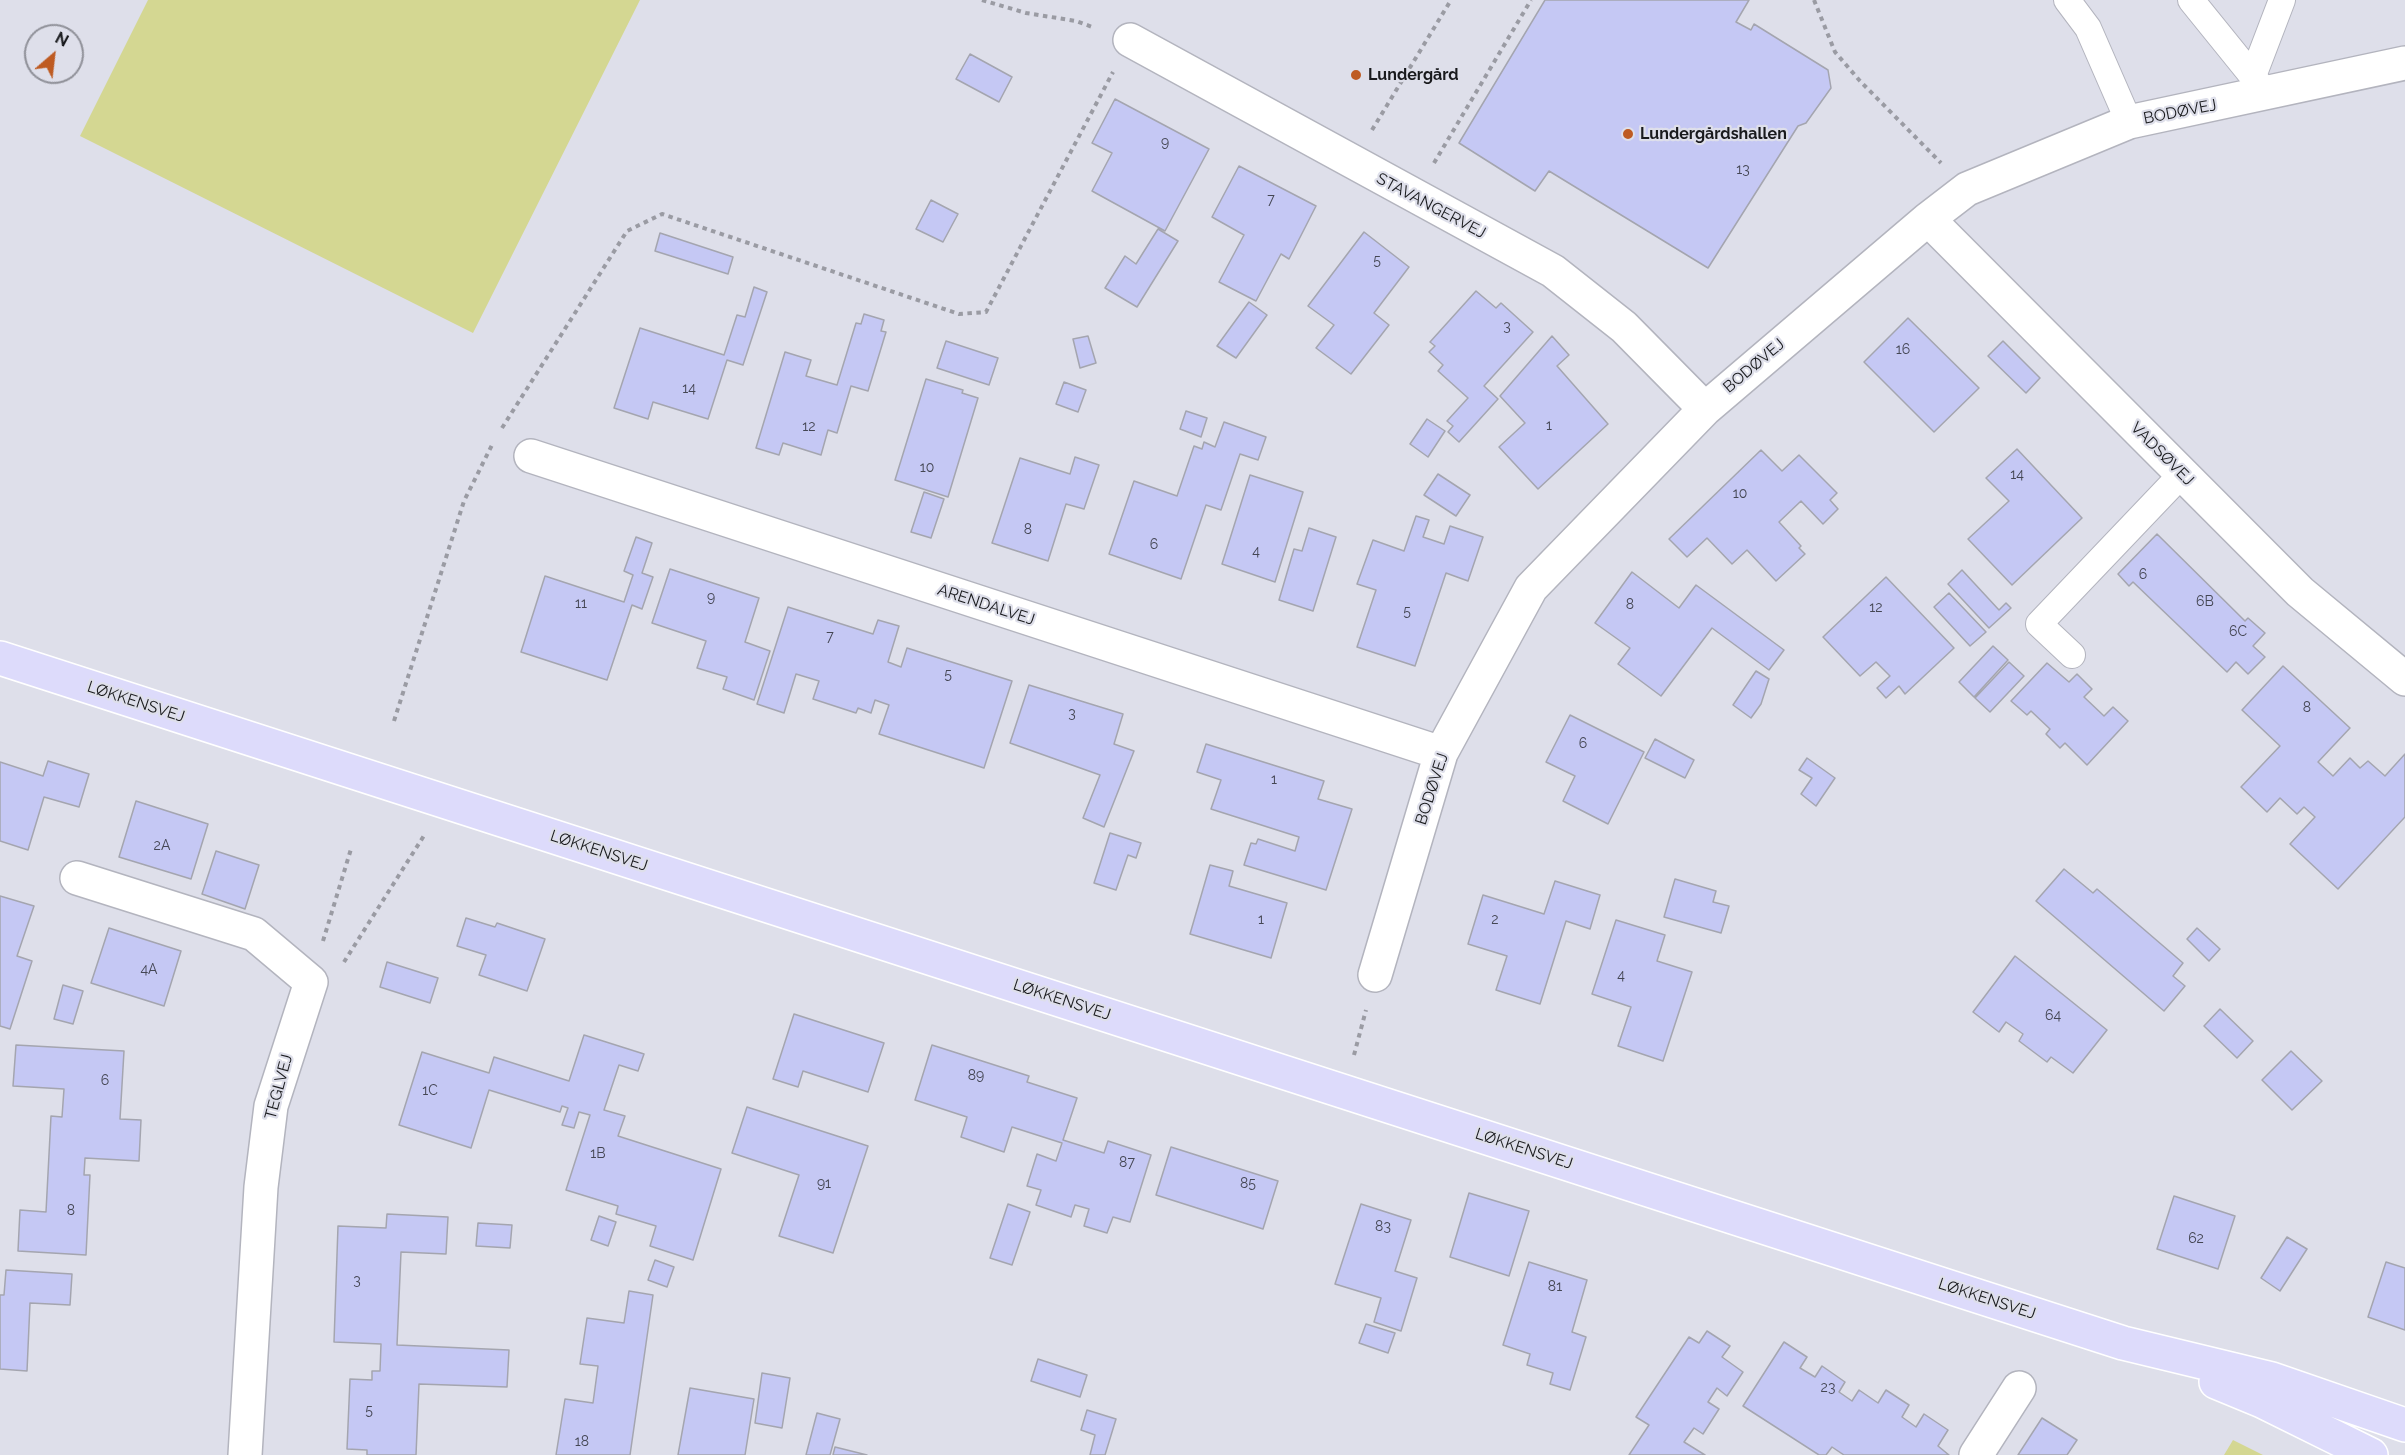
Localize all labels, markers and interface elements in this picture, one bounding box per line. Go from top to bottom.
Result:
north arrow [24,24,84,84]
text: N [52,28,72,51]
place label: Lundergård [1368,65,1459,85]
marker: Lundergård [1349,68,1363,82]
street label: BODØVEJ [2142,96,2218,128]
place label: Lundergårdshallen [1640,124,1787,144]
marker: Lundergårdshallen [1621,127,1635,141]
house number: 9 [1161,135,1169,151]
house number: 13 [1736,162,1750,178]
street label: STAVANGERVEJ [1373,169,1489,243]
house number: 7 [1267,192,1275,208]
house number: 5 [1373,253,1381,269]
house number: 3 [1503,319,1511,335]
street label: BODØVEJ [1719,335,1789,397]
house number: 16 [1896,342,1910,358]
house number: 14 [682,381,696,397]
house number: 1 [1546,418,1552,434]
street label: VADSØVEJ [2126,418,2198,490]
house number: 12 [802,419,816,435]
house number: 10 [920,460,934,476]
house number: 14 [2010,467,2024,483]
house number: 10 [1733,486,1747,502]
house number: 8 [1024,522,1032,538]
house number: 6 [1150,537,1158,553]
house number: 4 [1252,544,1260,560]
house number: 6 [2139,567,2147,583]
street label: ARENDALVEJ [935,580,1037,630]
house number: 9 [707,590,715,606]
house number: 6B [2196,594,2214,610]
house number: 11 [575,596,587,612]
house number: 8 [1626,597,1634,613]
house number: 12 [1869,600,1883,616]
house number: 5 [1403,604,1411,620]
house number: 6C [2229,624,2247,640]
house number: 7 [826,629,834,645]
house number: 5 [944,667,952,683]
street label: LØKKENSVEJ [85,677,187,727]
house number: 8 [2303,700,2311,716]
house number: 3 [1068,706,1076,722]
house number: 6 [1579,736,1587,752]
street label: BODØVEJ [1411,751,1453,827]
house number: 1 [1271,772,1277,788]
street label: LØKKENSVEJ [548,826,650,876]
house number: 2A [154,838,170,854]
house number: 1 [1258,912,1264,928]
house number: 2 [1491,912,1499,928]
house number: 4A [140,962,158,978]
house number: 4 [1617,968,1625,984]
street label: LØKKENSVEJ [1011,975,1113,1025]
house number: 64 [2045,1008,2061,1024]
street label: TEGLVEJ [261,1052,297,1122]
house number: 89 [968,1068,984,1084]
house number: 6 [101,1073,109,1089]
house number: 1C [422,1083,438,1099]
street label: LØKKENSVEJ [1473,1124,1575,1174]
house number: 1B [590,1146,606,1162]
house number: 87 [1119,1155,1135,1171]
house number: 91 [817,1176,831,1192]
house number: 85 [1240,1176,1256,1192]
house number: 8 [67,1203,75,1219]
house number: 83 [1375,1219,1391,1235]
house number: 62 [2188,1231,2204,1247]
house number: 3 [353,1273,361,1289]
street label: LØKKENSVEJ [1936,1274,2038,1324]
house number: 81 [1548,1279,1562,1295]
house number: 23 [1821,1380,1835,1396]
house number: 5 [365,1403,373,1419]
house number: 18 [575,1434,589,1450]

